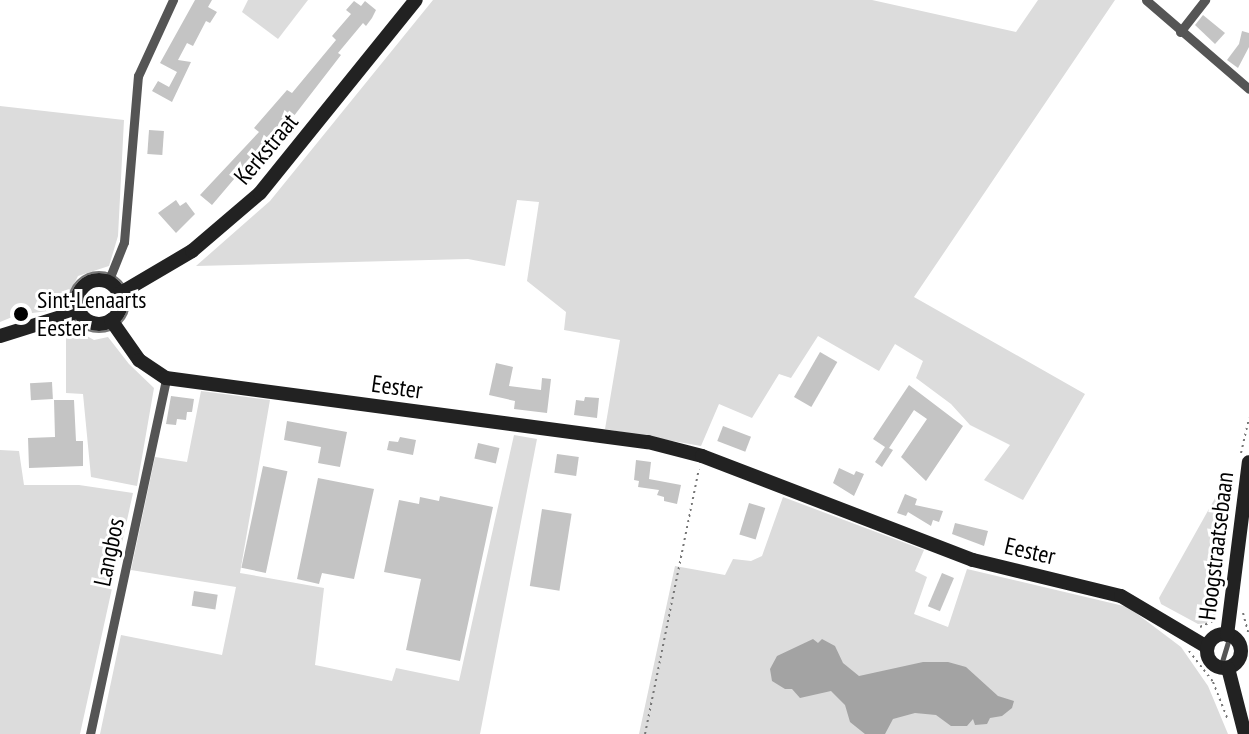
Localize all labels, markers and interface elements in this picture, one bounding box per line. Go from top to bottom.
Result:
street label: Kerkstraat [228,108,304,190]
place label: Sint-Lenaarts Eester [37,286,146,342]
marker: Sint-Lenaarts Eester [12,305,30,323]
street label: Eester [370,369,424,405]
street label: Hoogstraatsebaan [1193,470,1239,622]
street label: Langbos [88,515,130,589]
street label: Eester [1002,531,1058,571]

